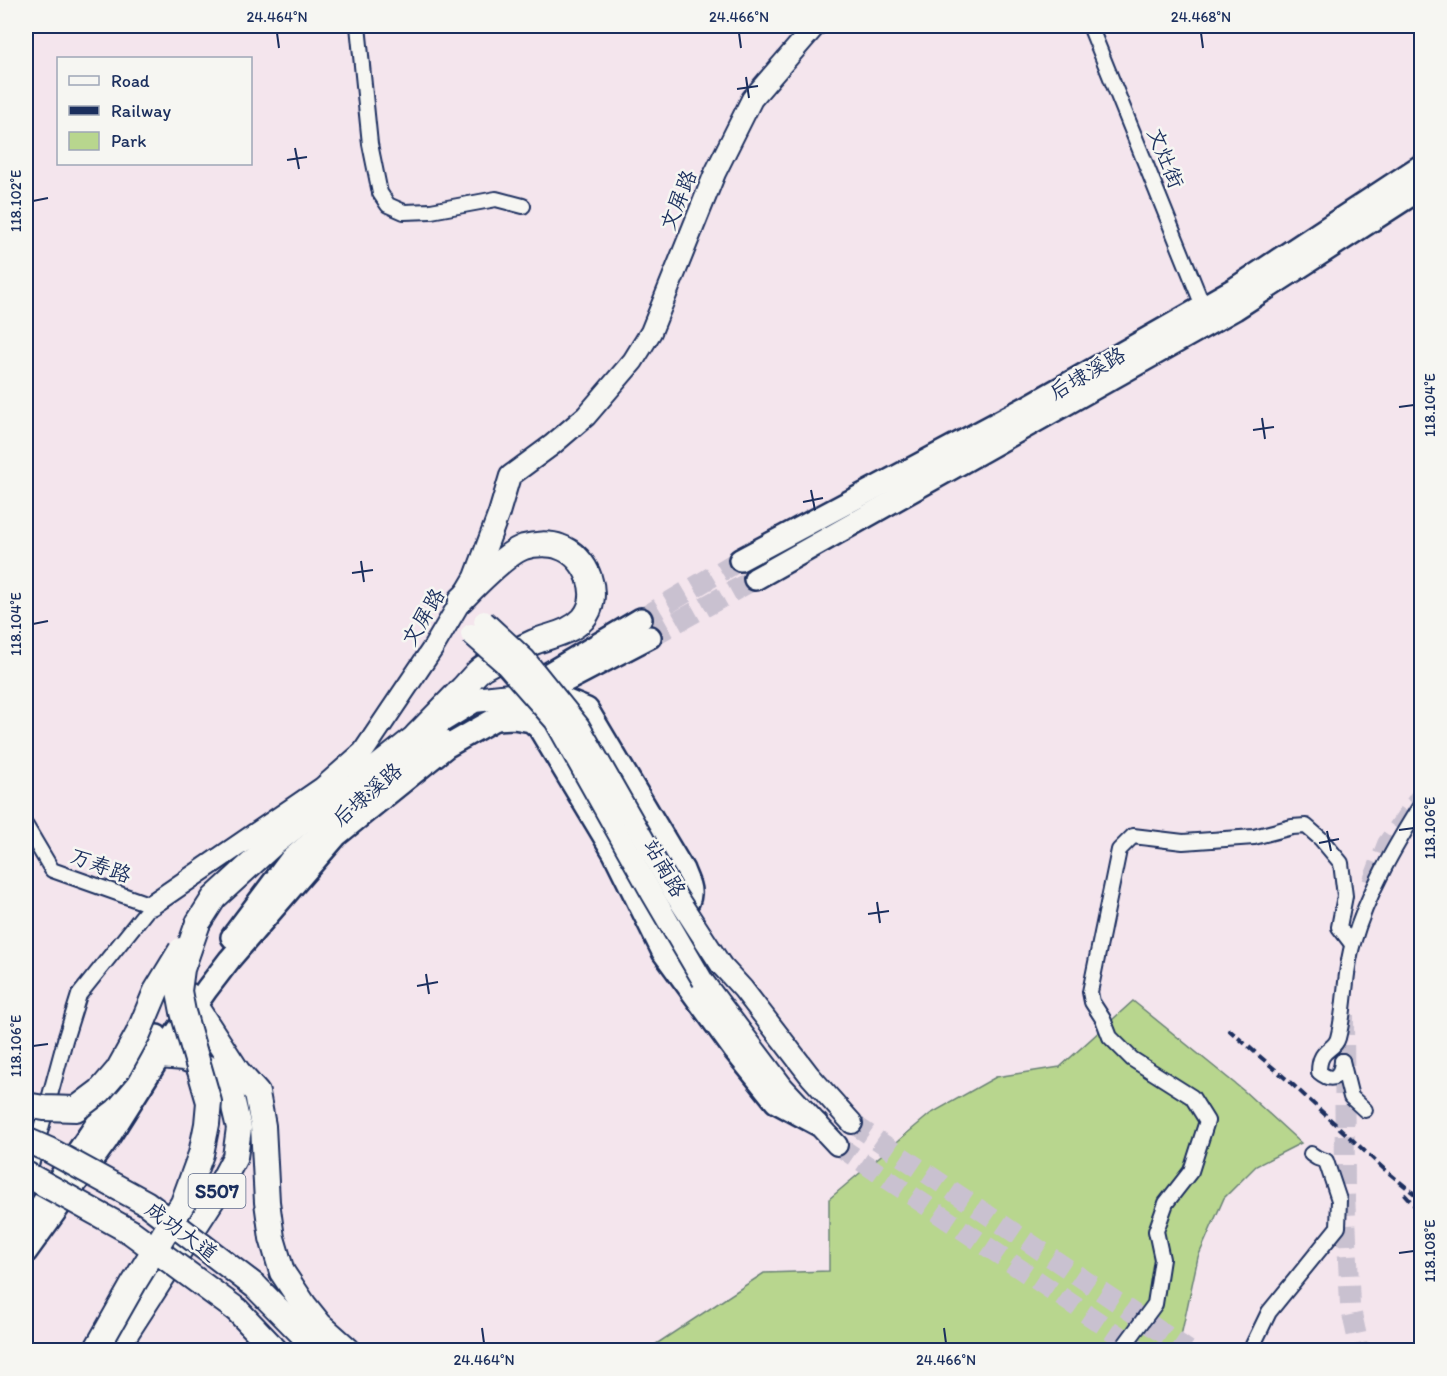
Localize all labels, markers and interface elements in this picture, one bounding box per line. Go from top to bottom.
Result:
text: 24.464°N [246,8,308,26]
text: 24.466°N [709,8,769,26]
text: 24.468°N [1171,8,1231,26]
legend [57,57,252,165]
text: Road [111,70,150,92]
text: Railway [111,100,172,122]
street label: 文灶街 [1143,124,1189,192]
text: Park [111,130,146,152]
street label: 文屏路 [655,166,701,234]
text: 118.102°E [7,170,25,232]
street label: 后埭溪路 [1044,341,1130,405]
text: 118.104°E [1421,373,1439,437]
street label: 文屏路 [396,584,450,650]
text: 118.104°E [7,592,25,656]
street label: 后埭溪路 [327,757,407,831]
text: 118.106°E [1421,797,1439,859]
street label: 站南路 [638,834,692,902]
street label: 万寿路 [67,842,135,888]
text: 118.106°E [7,1015,25,1077]
road number: S507 [188,1174,246,1208]
street label: 成功大道 [141,1196,223,1266]
text: 118.108°E [1421,1220,1439,1282]
text: 24.464°N [453,1351,515,1369]
text: 24.466°N [916,1351,976,1369]

